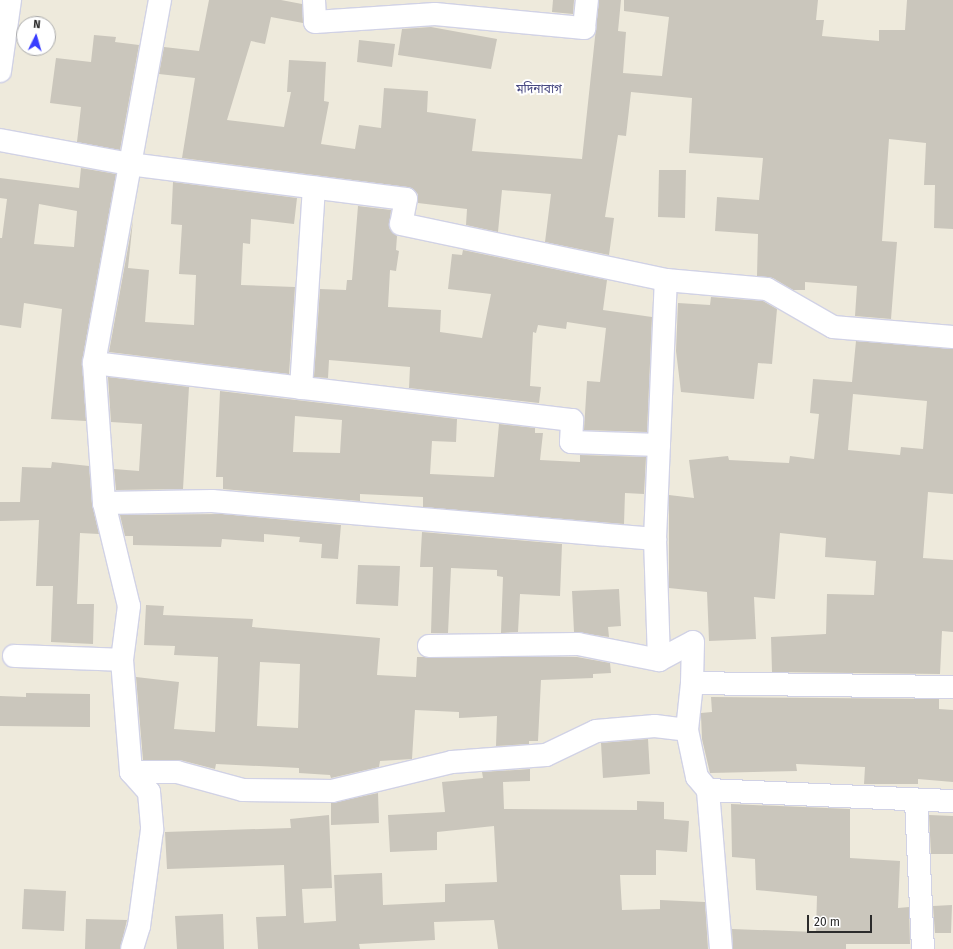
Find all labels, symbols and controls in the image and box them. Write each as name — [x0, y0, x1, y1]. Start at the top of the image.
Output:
north arrow — [16, 16, 56, 56]
text: N — [33, 18, 41, 31]
district label: মদিনাবাগ — [516, 83, 562, 97]
scale bar — [809, 907, 874, 933]
text: 20 m — [814, 915, 840, 929]

